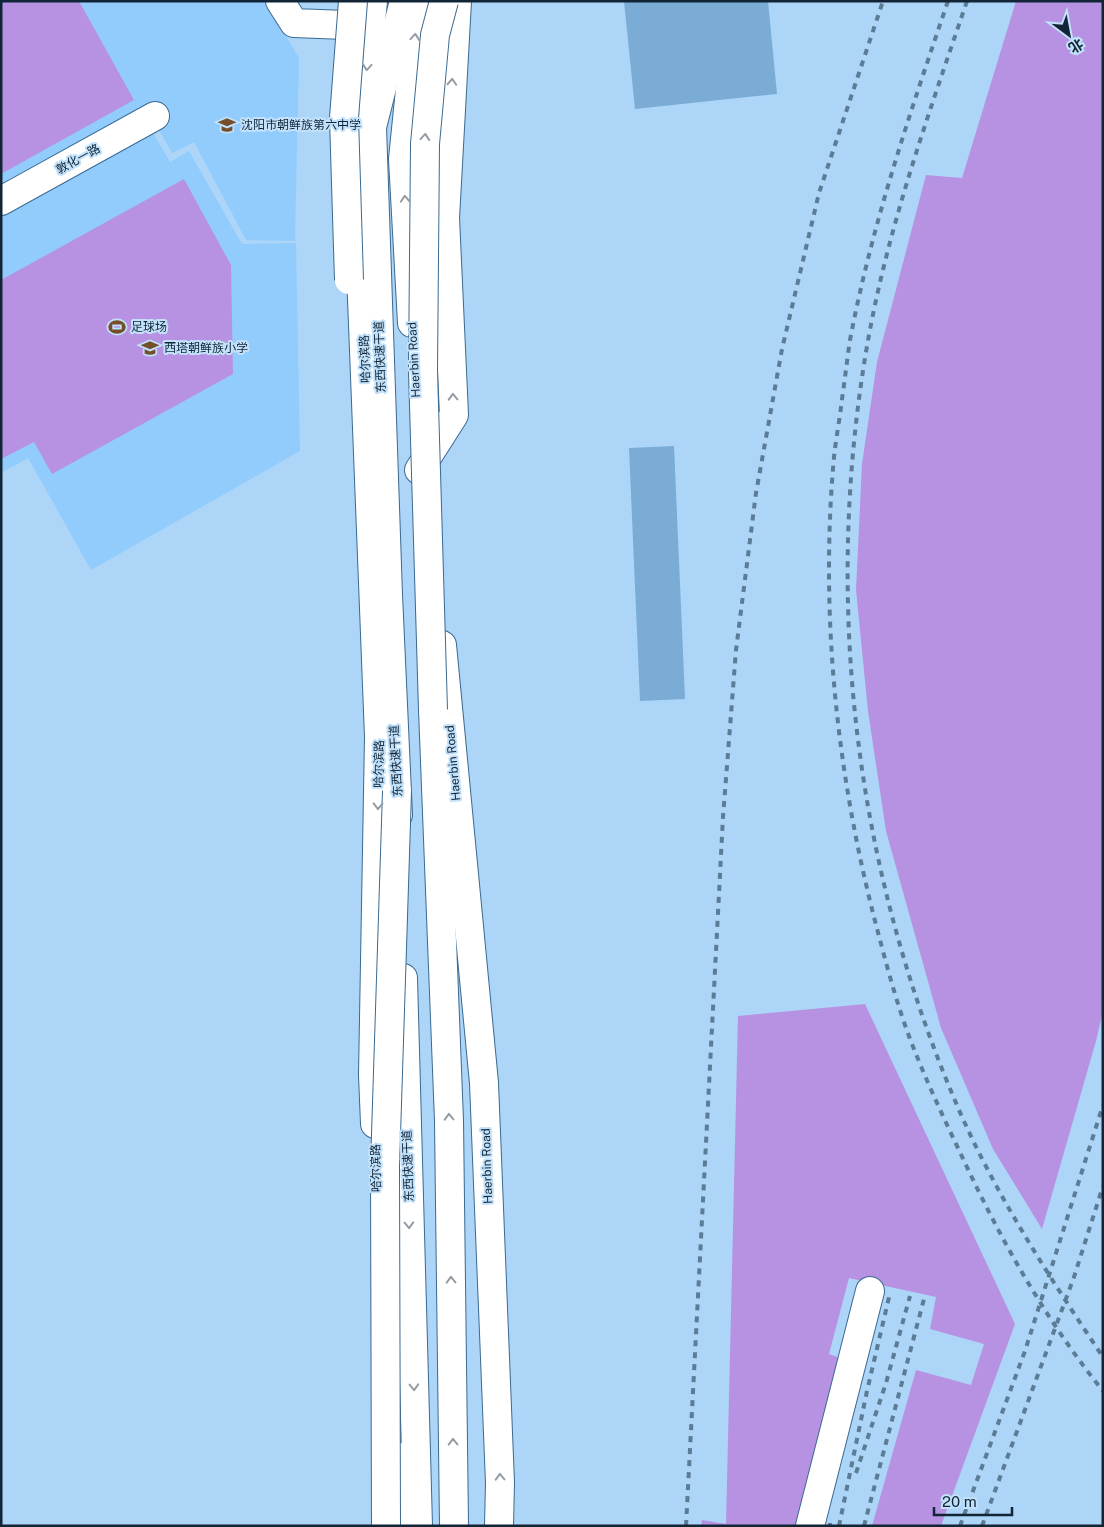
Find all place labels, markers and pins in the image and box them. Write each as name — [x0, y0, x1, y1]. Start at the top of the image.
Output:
school or university icon: 沈阳市朝鲜族第六中学 — [217, 115, 237, 135]
place label: 沈阳市朝鲜族第六中学 — [241, 118, 361, 132]
sports icon: 足球场 — [107, 317, 127, 337]
place label: 足球场 — [131, 320, 167, 334]
school or university icon: 西塔朝鲜族小学 — [140, 338, 160, 358]
place label: 西塔朝鲜族小学 — [164, 341, 248, 355]

